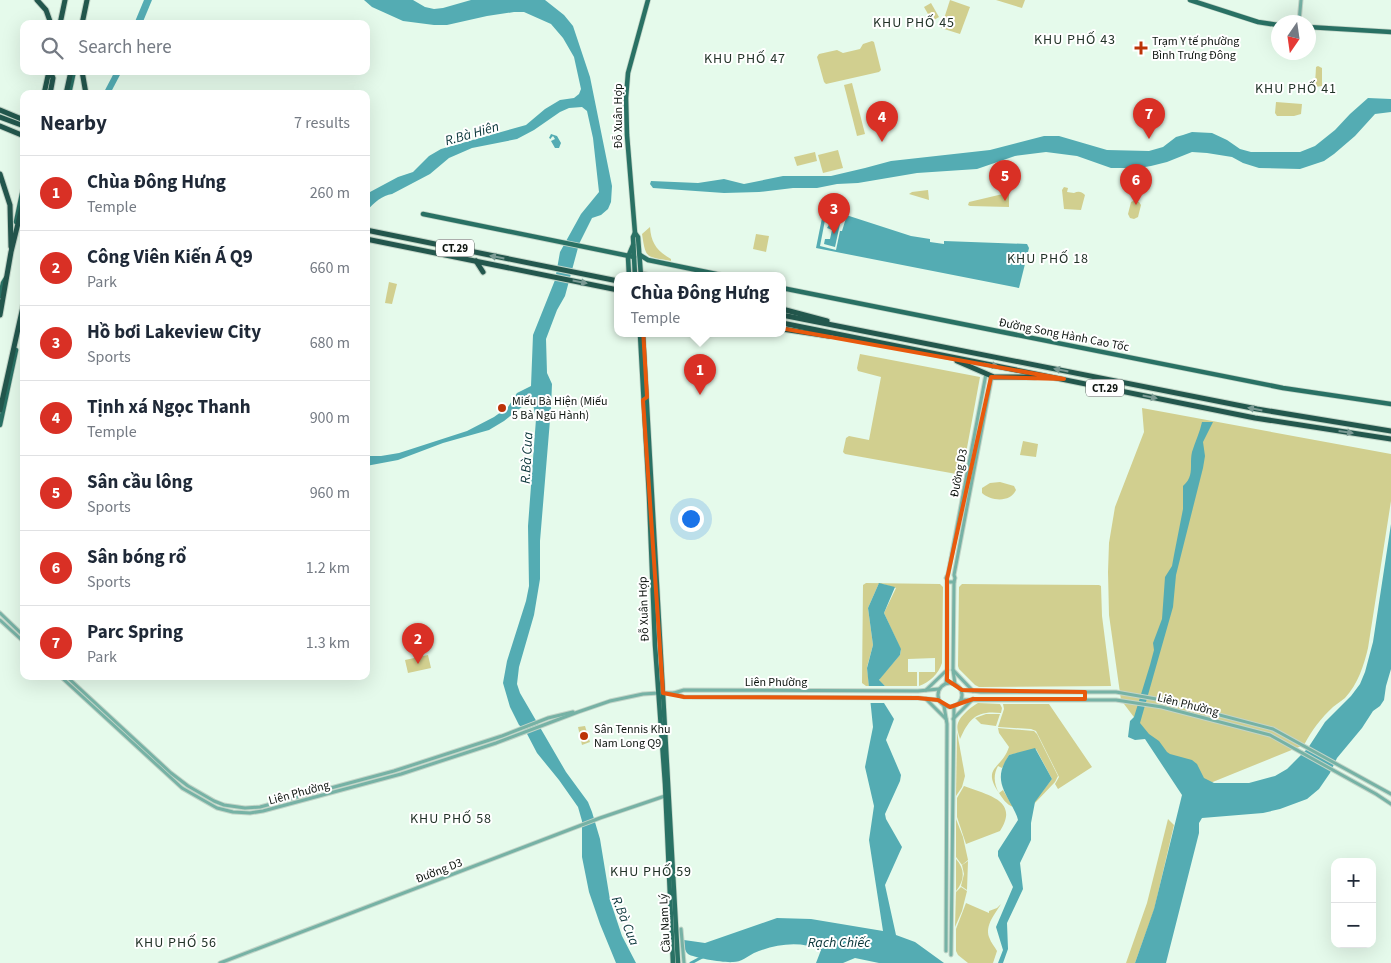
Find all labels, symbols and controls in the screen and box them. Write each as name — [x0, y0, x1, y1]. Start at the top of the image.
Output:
district label: KHU PHỐ 45 — [873, 13, 955, 33]
north arrow — [1271, 15, 1316, 60]
search box — [20, 20, 370, 75]
district label: KHU PHỐ 43 — [1034, 30, 1116, 50]
place label: Trạm Y tế phường Bình Trưng Đông — [1152, 33, 1239, 64]
icon: search — [38, 34, 66, 62]
text: Search here — [78, 34, 172, 61]
marker: Trạm Y tế phường Bình Trưng Đông — [1134, 41, 1148, 55]
district label: KHU PHỐ 47 — [704, 49, 786, 69]
district label: KHU PHỐ 41 — [1255, 79, 1337, 99]
street label: Đỗ Xuân Hợp — [610, 83, 627, 149]
pin: 7 — [1133, 98, 1165, 139]
pin: 4 — [866, 101, 898, 142]
text: Nearby — [40, 108, 107, 138]
text: 7 results — [294, 112, 350, 134]
water label: R.Bà Hiên — [443, 117, 501, 151]
pin: 5 — [989, 160, 1021, 201]
pin: 6 — [1120, 164, 1152, 205]
text: Chùa Đông Hưng — [87, 169, 226, 196]
text: 1 — [52, 182, 60, 204]
text: 260 m — [310, 182, 350, 204]
pin: 3 — [818, 193, 850, 234]
text: Temple — [87, 196, 137, 218]
road number: CT.29 — [436, 240, 474, 256]
text: Công Viên Kiến Á Q9 — [87, 244, 253, 271]
district label: KHU PHỐ 18 — [1007, 249, 1089, 269]
one-way arrow — [489, 253, 504, 261]
text: 2 — [52, 257, 60, 279]
text: 660 m — [310, 257, 350, 279]
text: Park — [87, 271, 117, 293]
popup — [614, 272, 786, 337]
one-way arrow — [573, 279, 589, 287]
text: Chùa Đông Hưng — [631, 280, 769, 307]
text: Temple — [631, 307, 680, 329]
street label: Đường Song Hành Cao Tốc — [997, 314, 1131, 356]
text: Hồ bơi Lakeview City — [87, 319, 261, 346]
text: 3 — [52, 332, 60, 354]
text: 680 m — [310, 332, 350, 354]
text: Sports — [87, 346, 131, 368]
pin: 1 — [684, 354, 716, 395]
one-way arrow — [983, 361, 998, 369]
one-way arrow — [1053, 366, 1069, 374]
road number: CT.29 — [1086, 379, 1124, 396]
place label: Miếu Bà Hiện (Miếu 5 Bà Ngũ Hành) — [512, 393, 608, 424]
one-way arrow — [1142, 393, 1158, 401]
text: Tịnh xá Ngọc Thanh — [87, 394, 251, 421]
marker: Miếu Bà Hiện (Miếu 5 Bà Ngũ Hành) — [496, 402, 508, 414]
one-way arrow — [1247, 405, 1263, 413]
text: 4 — [52, 407, 60, 429]
text: 900 m — [310, 407, 350, 429]
text: Temple — [87, 421, 137, 443]
one-way arrow — [1339, 429, 1355, 437]
water label: R.Bà Cua — [516, 431, 538, 484]
street label: Đường D3 — [946, 447, 972, 499]
text: Sân cầu lông — [87, 469, 193, 496]
text: 5 — [52, 482, 60, 504]
text: 960 m — [310, 482, 350, 504]
text: Sports — [87, 496, 131, 518]
your location — [678, 506, 704, 532]
text: Sân bóng rổ — [87, 544, 186, 571]
text: 6 — [52, 557, 60, 579]
text: 1.2 km — [306, 557, 350, 579]
text: Sports — [87, 571, 131, 593]
street label: Đỗ Xuân Hợp — [634, 576, 654, 642]
text: Parc Spring — [87, 619, 183, 646]
pin: 2 — [402, 623, 434, 664]
text: 7 — [52, 632, 60, 654]
text: 1.3 km — [306, 632, 350, 654]
text: Park — [87, 646, 117, 668]
street label: Liên Phường — [745, 674, 807, 691]
street label: Liên Phường — [1156, 689, 1220, 721]
place label: Sân Tennis Khu Nam Long Q9 — [594, 721, 671, 752]
marker: Sân Tennis Khu Nam Long Q9 — [578, 730, 590, 742]
street label: Liên Phường — [267, 777, 331, 809]
district label: KHU PHỐ 58 — [410, 809, 492, 829]
street label: Đường D3 — [413, 854, 465, 888]
map controls — [1331, 858, 1376, 948]
button: + — [1331, 858, 1376, 903]
district label: KHU PHỐ 59 — [610, 862, 692, 882]
water label: R.Bà Cua — [606, 893, 644, 949]
street label: Cầu Nam Lý — [655, 893, 675, 953]
button: − — [1331, 903, 1376, 948]
district label: KHU PHỐ 56 — [135, 933, 217, 953]
water label: Rạch Chiếc — [808, 933, 871, 953]

